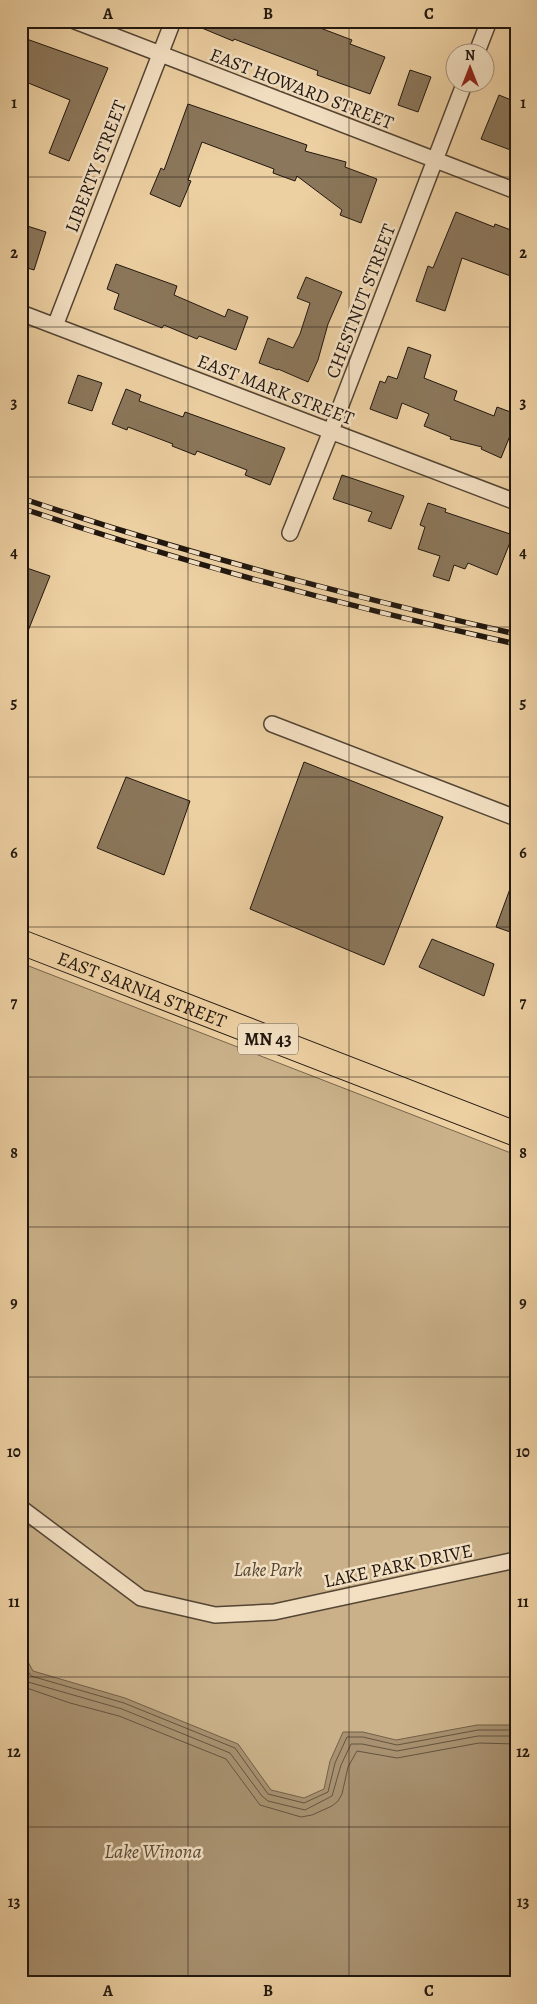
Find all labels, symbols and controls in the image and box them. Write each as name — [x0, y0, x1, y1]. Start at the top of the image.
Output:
text: A — [102, 3, 114, 25]
text: B — [263, 3, 273, 25]
text: C — [424, 3, 434, 25]
street label: EAST HOWARD STREET — [206, 42, 398, 136]
north arrow — [444, 42, 494, 92]
text: N — [465, 46, 475, 65]
text: 1 — [11, 92, 17, 114]
text: 1 — [520, 92, 526, 114]
street label: LIBERTY STREET — [59, 96, 133, 236]
street label: CHESTNUT STREET — [319, 220, 403, 382]
text: 2 — [10, 242, 18, 264]
text: 2 — [519, 242, 527, 264]
street label: EAST MARK STREET — [194, 348, 358, 432]
text: 3 — [11, 392, 18, 414]
text: 3 — [520, 392, 527, 414]
text: 4 — [10, 542, 18, 564]
text: 4 — [519, 542, 527, 564]
text: 5 — [11, 692, 18, 714]
text: 5 — [520, 692, 527, 714]
text: 6 — [10, 842, 18, 864]
text: 6 — [519, 842, 527, 864]
street label: EAST SARNIA STREET — [53, 945, 231, 1035]
text: 7 — [11, 992, 18, 1014]
text: 7 — [520, 992, 527, 1014]
road number: MN 43 — [238, 1024, 298, 1054]
text: 8 — [10, 1142, 18, 1164]
text: 8 — [519, 1142, 527, 1164]
text: 9 — [10, 1292, 18, 1314]
text: 9 — [519, 1292, 527, 1314]
text: 10 — [7, 1441, 21, 1463]
text: 10 — [516, 1441, 530, 1463]
street label: LAKE PARK DRIVE — [322, 1538, 475, 1594]
park label: Lake Park — [233, 1557, 303, 1583]
text: 11 — [8, 1591, 20, 1613]
text: 11 — [517, 1591, 529, 1613]
text: 12 — [7, 1741, 21, 1763]
text: 12 — [516, 1741, 530, 1763]
water label: Lake Winona — [104, 1838, 202, 1865]
text: 13 — [8, 1891, 20, 1913]
text: 13 — [517, 1891, 529, 1913]
text: A — [102, 1980, 114, 2002]
text: B — [263, 1980, 273, 2002]
text: C — [424, 1980, 434, 2002]

